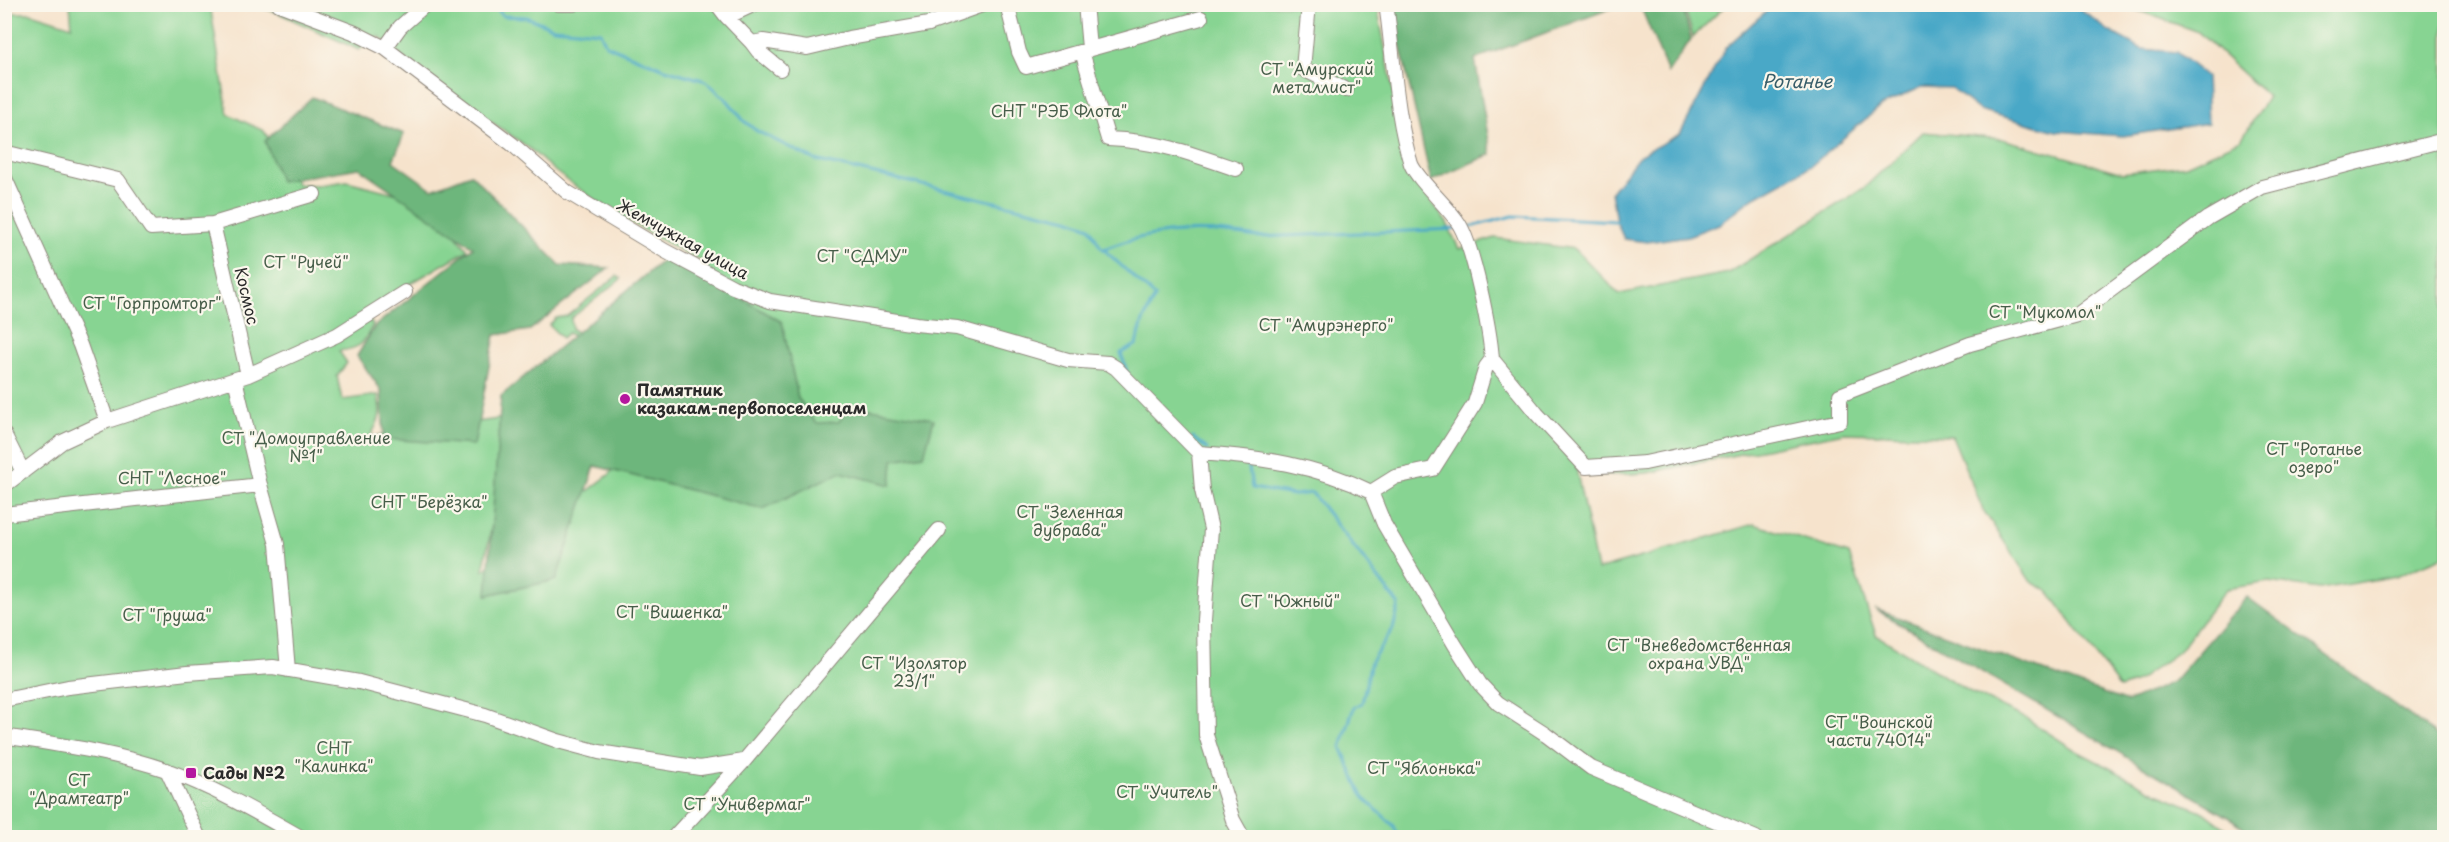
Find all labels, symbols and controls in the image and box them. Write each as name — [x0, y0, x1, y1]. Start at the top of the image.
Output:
park label: СТ "Амурский металлист" — [1260, 56, 1374, 98]
water label: Ротанье — [1762, 67, 1833, 94]
park label: СНТ "РЭБ Флота" — [991, 98, 1127, 122]
street label: Жемчужная улица — [613, 192, 754, 284]
park label: СТ "СДМУ" — [816, 243, 908, 267]
park label: СТ "Ручей" — [263, 249, 349, 273]
street label: Космос — [230, 265, 266, 327]
park label: СТ "Горпромторг" — [82, 290, 222, 314]
park label: СТ "Мукомол" — [1989, 299, 2101, 323]
park label: СТ "Амурэнерго" — [1258, 312, 1394, 336]
place label: Памятник казакам-первопоселенцам — [637, 377, 866, 419]
marker: Памятник казакам-первопоселенцам — [618, 392, 632, 406]
park label: СТ "Домоуправление №1" — [222, 425, 390, 467]
park label: СТ "Ротанье озеро" — [2266, 436, 2362, 478]
park label: СНТ "Лесное" — [118, 465, 226, 489]
park label: СНТ "Берёзка" — [370, 489, 488, 513]
park label: СТ "Зеленная дубрава" — [1016, 499, 1124, 541]
park label: СТ "Южный" — [1240, 588, 1340, 612]
park label: СТ "Вишенка" — [616, 599, 728, 623]
park label: СТ "Груша" — [122, 602, 212, 626]
park label: СТ "Вневедомственная охрана УВД" — [1607, 632, 1791, 674]
park label: СТ "Изолятор 23/1" — [861, 650, 967, 692]
park label: СТ "Воинской части 74014" — [1825, 709, 1933, 751]
park label: СНТ "Калинка" — [294, 735, 374, 777]
park label: СТ "Яблонька" — [1367, 755, 1481, 779]
place label: Сады №2 — [203, 760, 285, 784]
marker: Сады №2 — [184, 766, 198, 780]
park label: СТ "Драмтеатр" — [29, 767, 129, 809]
park label: СТ "Учитель" — [1116, 779, 1218, 803]
park label: СТ "Универмаг" — [683, 791, 811, 815]

